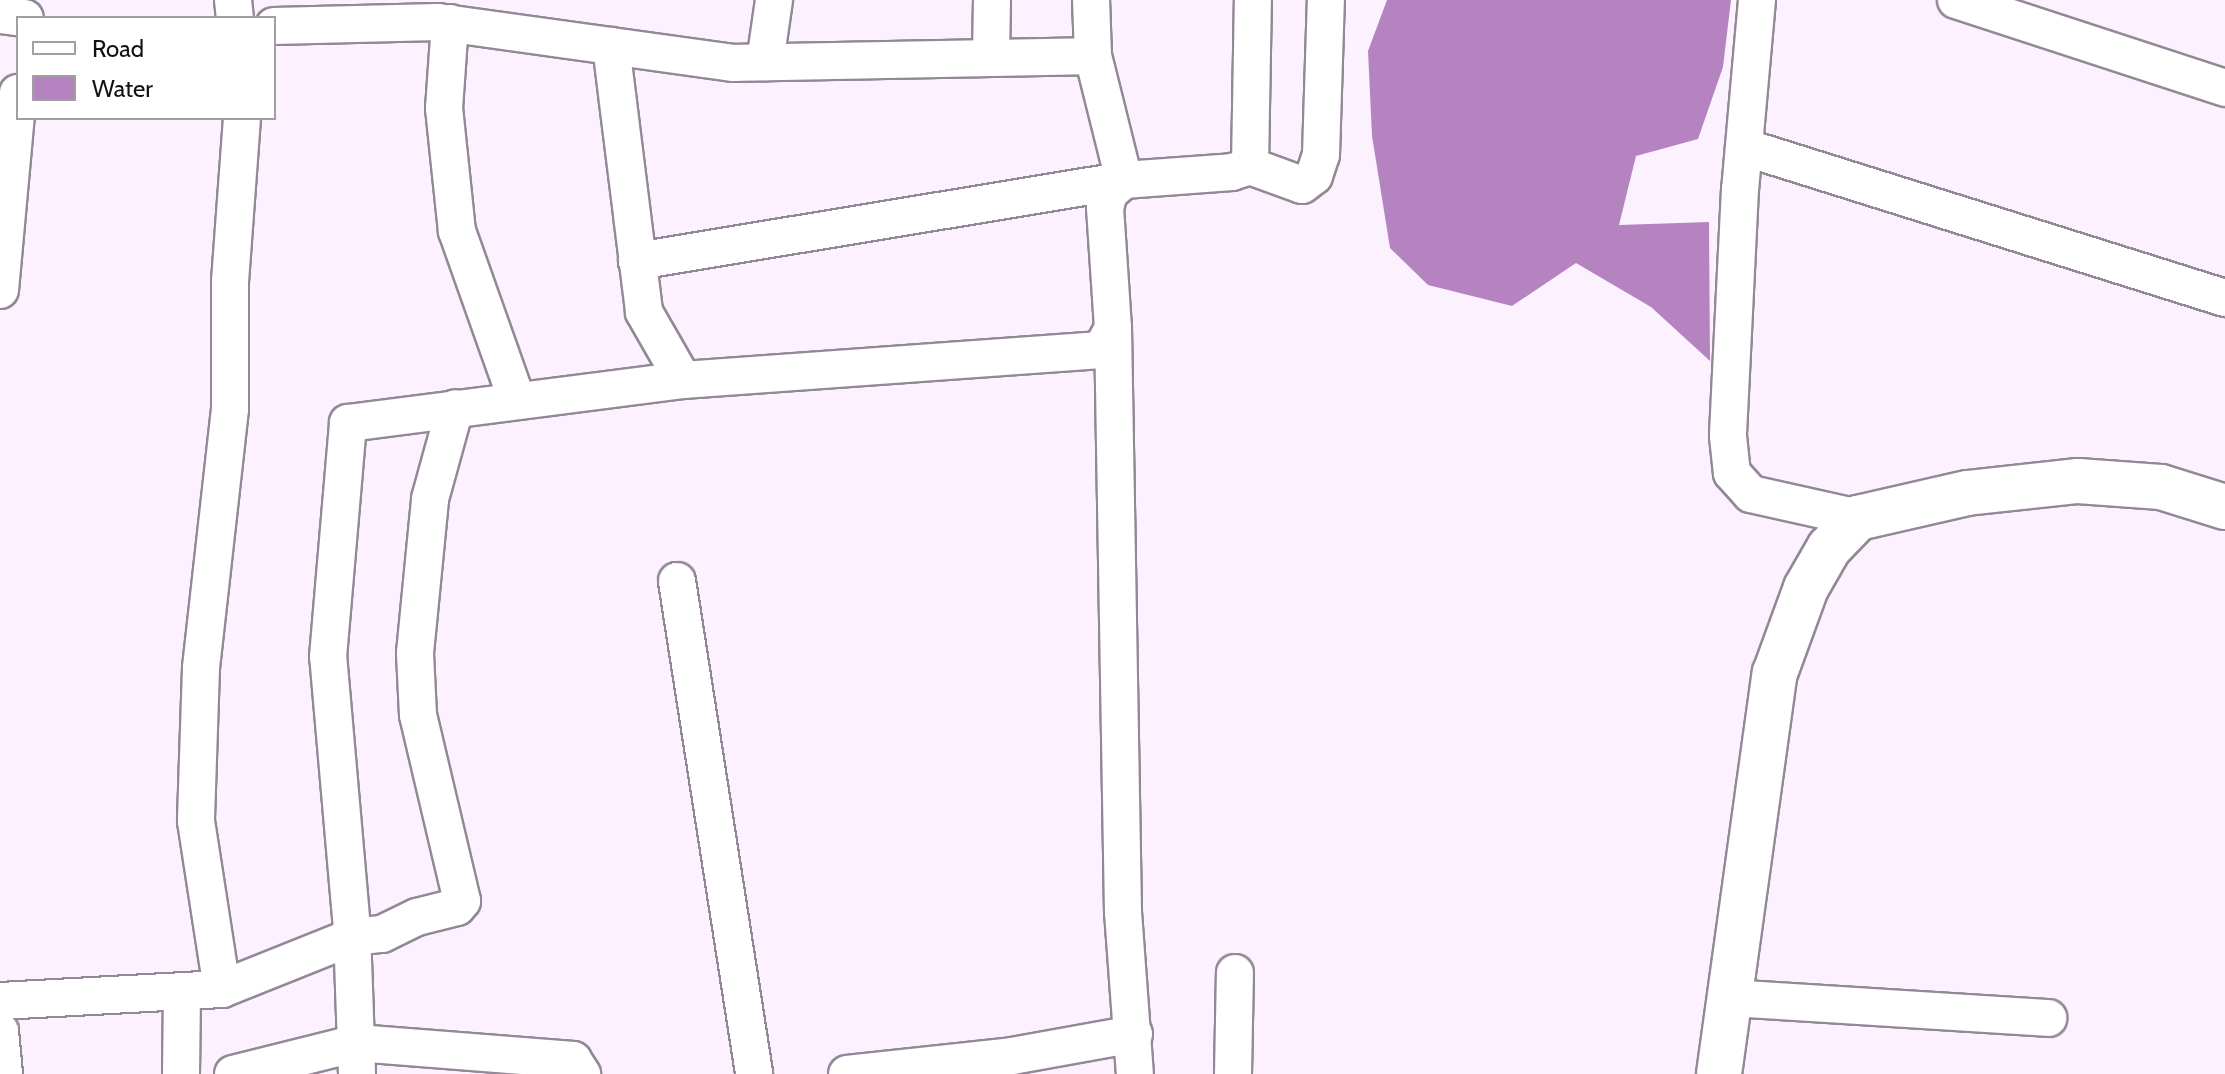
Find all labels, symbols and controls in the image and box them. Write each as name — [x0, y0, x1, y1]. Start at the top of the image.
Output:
legend — [16, 16, 276, 120]
text: Road — [92, 34, 144, 63]
text: Water — [92, 74, 153, 103]

